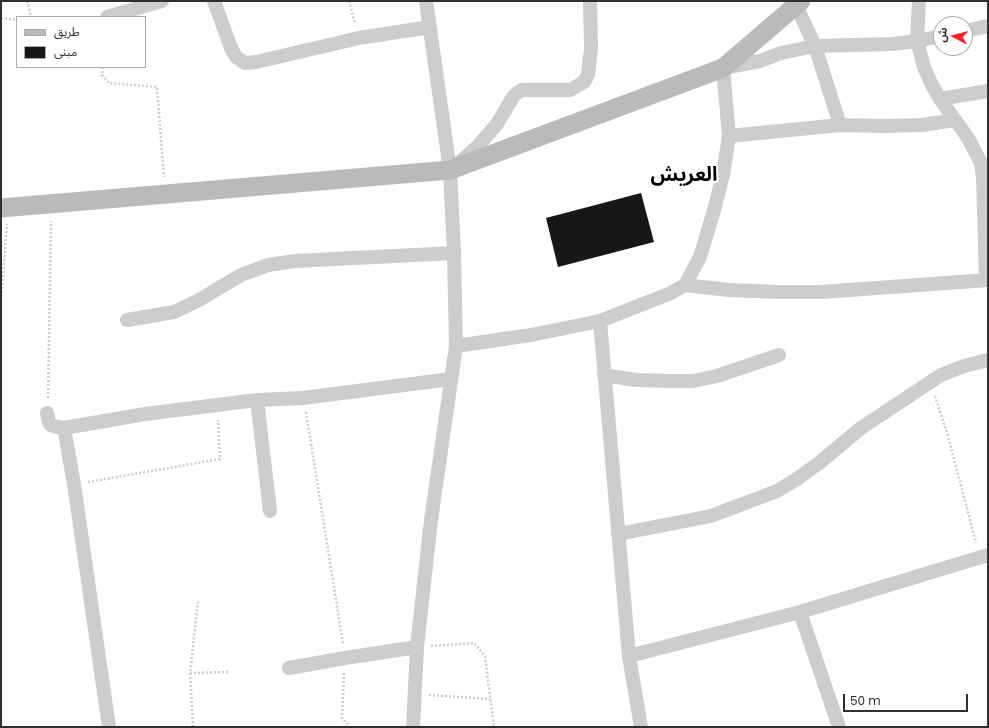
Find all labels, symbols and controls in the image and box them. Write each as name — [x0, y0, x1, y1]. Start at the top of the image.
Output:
legend — [16, 16, 146, 68]
north arrow — [933, 16, 973, 56]
text: طريق — [54, 23, 80, 40]
text: ش — [933, 26, 951, 43]
text: مبنى — [54, 43, 77, 60]
district label: العريش — [651, 164, 717, 188]
scale bar — [845, 686, 970, 712]
text: 50 m — [850, 692, 881, 709]

